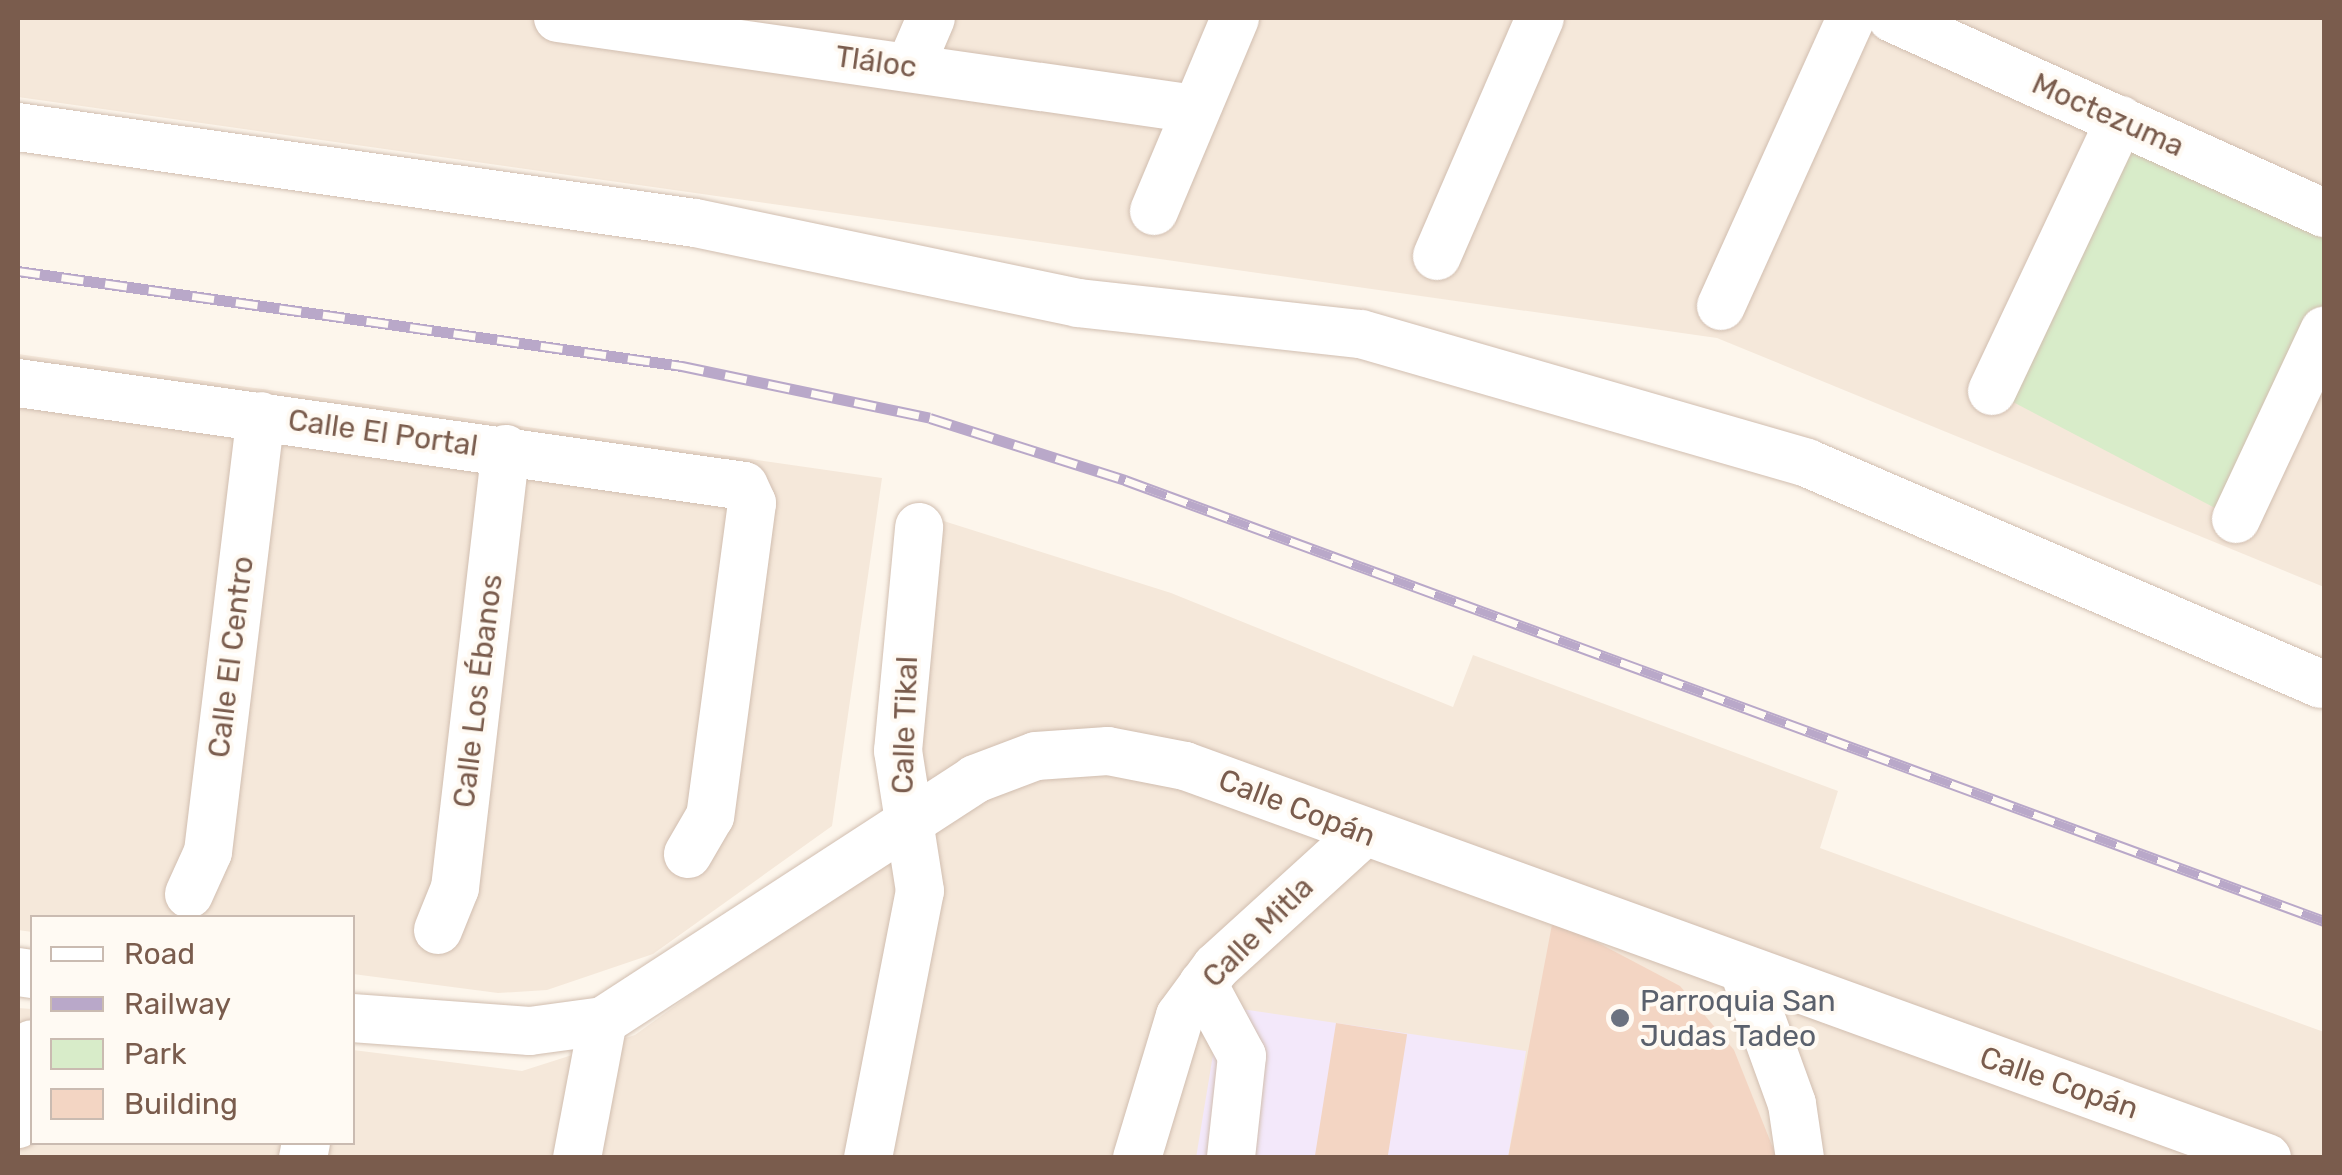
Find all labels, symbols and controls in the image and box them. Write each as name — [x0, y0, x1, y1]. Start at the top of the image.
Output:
street label: Tláloc — [833, 38, 919, 86]
street label: Moctezuma — [2026, 65, 2190, 165]
street label: Calle El Portal — [286, 402, 480, 464]
street label: Calle El Centro — [201, 554, 261, 760]
street label: Calle Los Ébanos — [446, 572, 510, 810]
street label: Calle Tikal — [885, 655, 925, 795]
street label: Calle Copán — [1213, 762, 1381, 854]
street label: Calle Mitla — [1195, 869, 1321, 995]
legend — [30, 915, 355, 1145]
text: Road — [124, 936, 195, 972]
place label: Parroquia San Judas Tadeo — [1640, 983, 1836, 1054]
text: Railway — [124, 986, 231, 1022]
marker: Parroquia San Judas Tadeo — [1609, 1007, 1631, 1029]
text: Park — [124, 1036, 186, 1072]
street label: Calle Copán — [1975, 1039, 2143, 1127]
text: Building — [124, 1086, 238, 1122]

